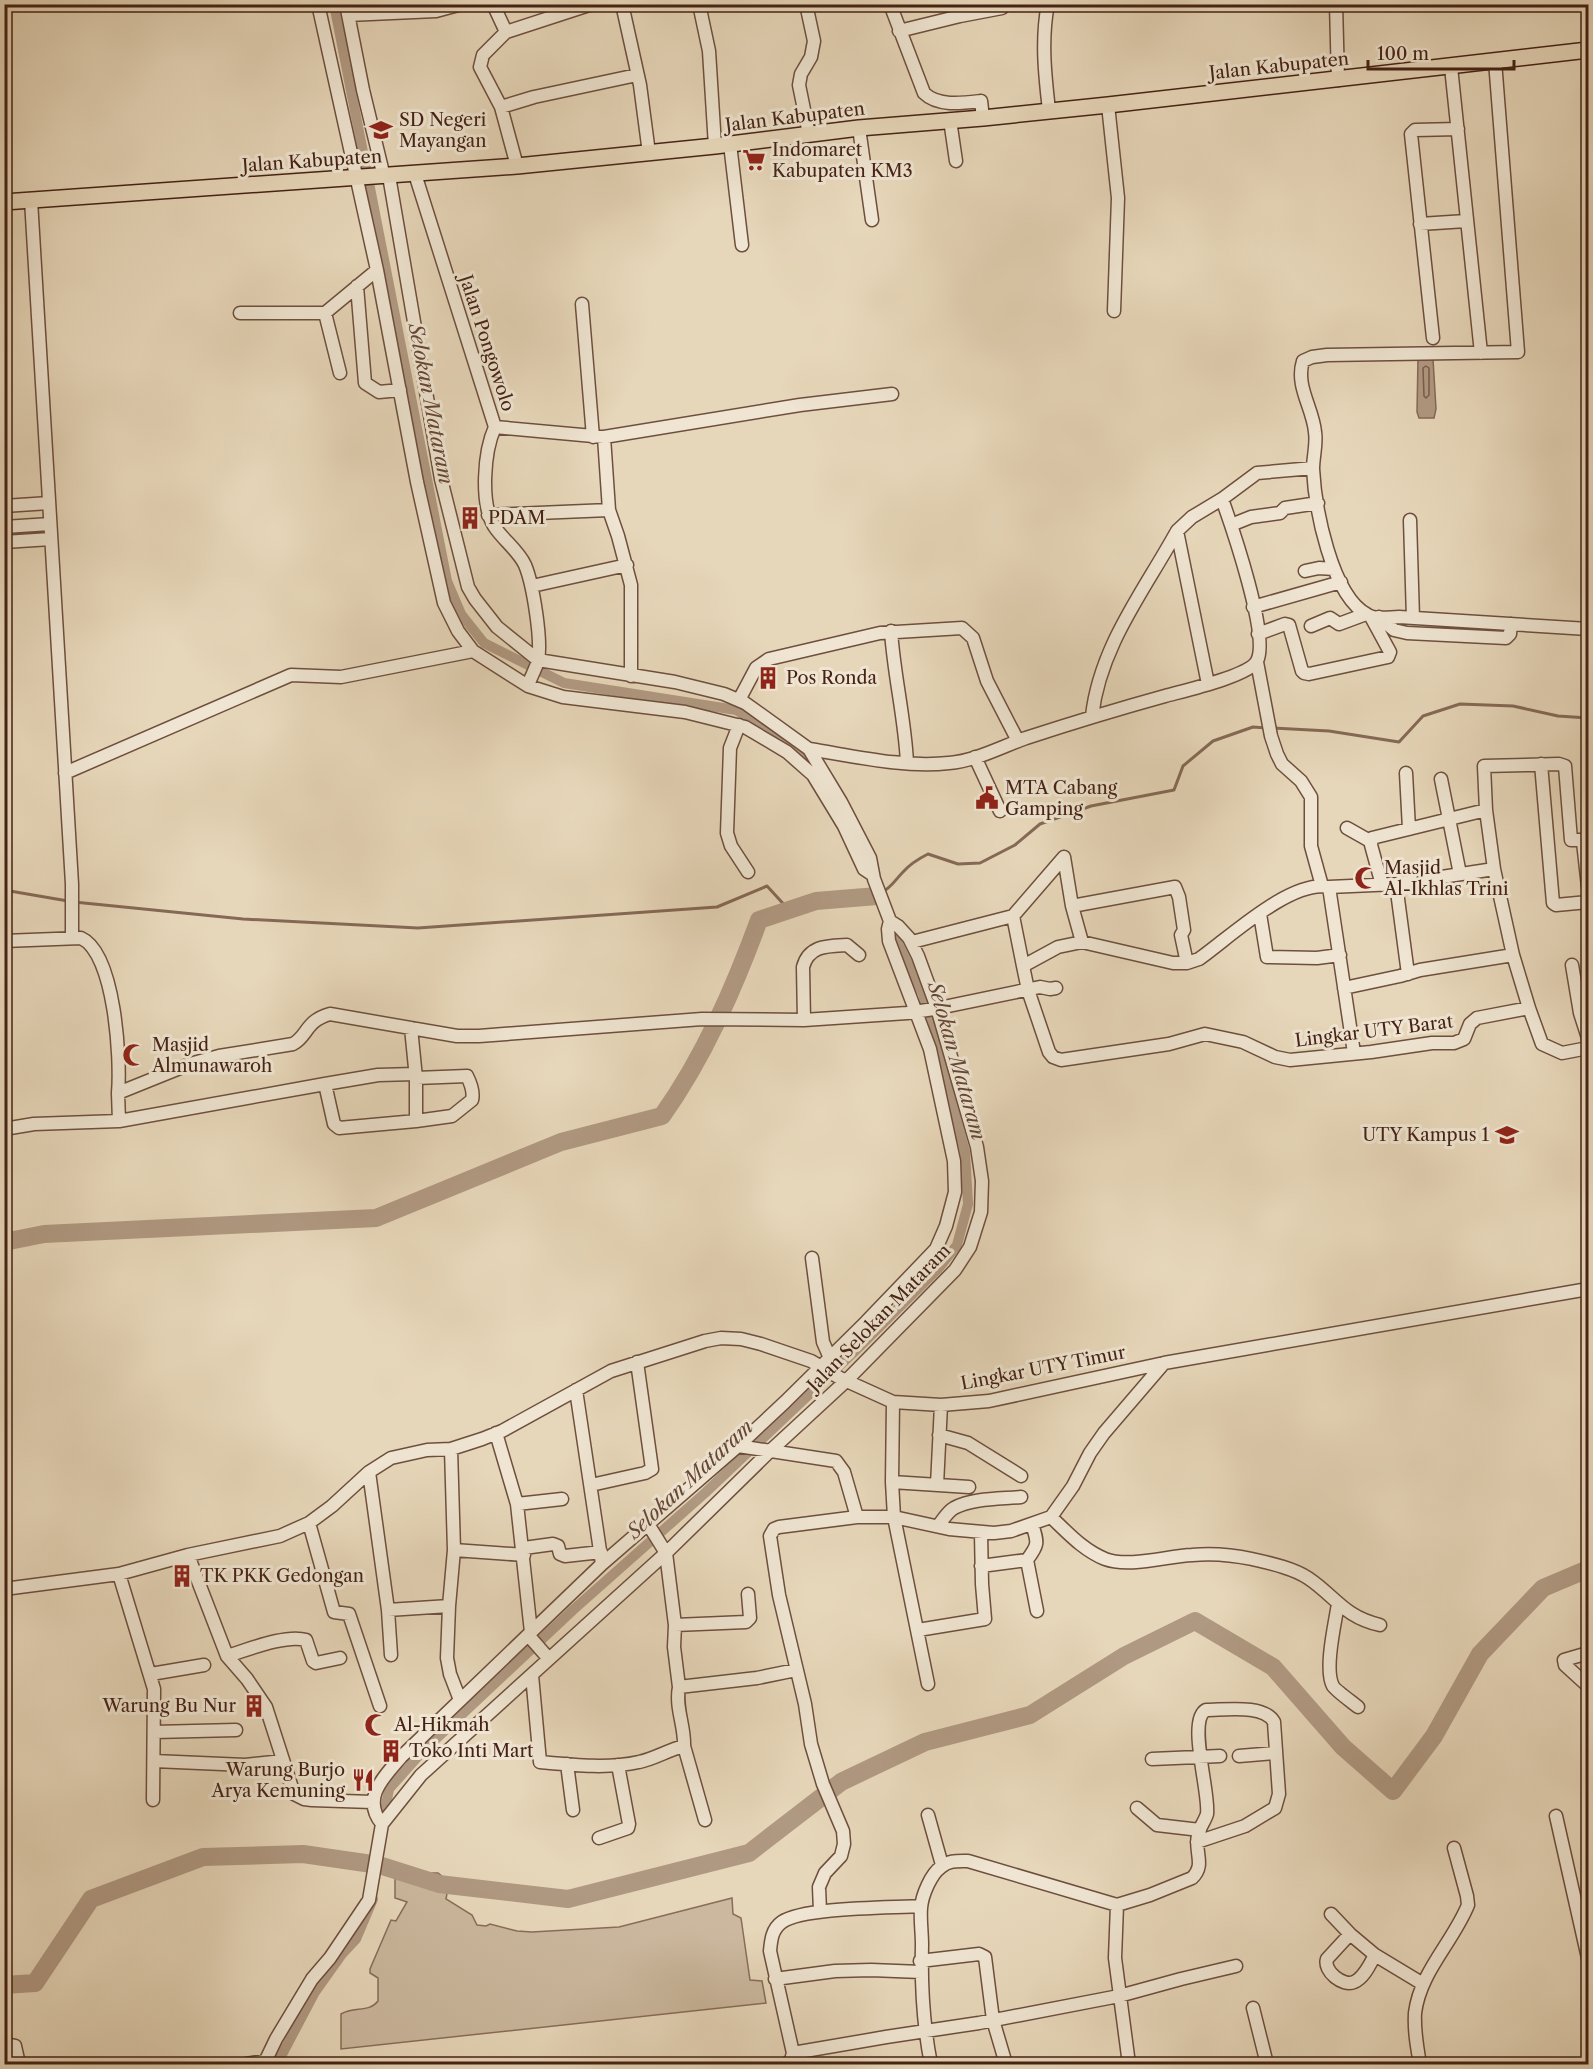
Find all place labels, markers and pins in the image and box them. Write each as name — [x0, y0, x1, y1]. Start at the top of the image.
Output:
place label: SD Negeri Mayangan — [399, 109, 487, 152]
school or university icon: SD Negeri Mayangan — [368, 117, 394, 143]
place label: Indomaret Kabupaten KM3 — [772, 139, 913, 182]
supermarket icon: Indomaret Kabupaten KM3 — [741, 147, 767, 173]
building icon: PDAM — [457, 505, 483, 531]
place label: PDAM — [488, 507, 545, 529]
building icon: Pos Ronda — [755, 665, 781, 691]
place label: Pos Ronda — [786, 667, 877, 689]
place label: MTA Cabang Gamping — [1005, 777, 1118, 820]
public building icon: MTA Cabang Gamping — [974, 785, 1000, 811]
place label: Masjid Al-Ikhlas Trini — [1383, 857, 1509, 900]
mosque icon: Masjid Al-Ikhlas Trini — [1353, 865, 1379, 891]
place label: Masjid Almunawaroh — [151, 1034, 272, 1077]
mosque icon: Masjid Almunawaroh — [121, 1042, 147, 1068]
school or university icon: UTY Kampus 1 — [1494, 1122, 1520, 1148]
place label: UTY Kampus 1 — [1362, 1124, 1489, 1146]
building icon: TK PKK Gedongan — [169, 1563, 195, 1589]
place label: TK PKK Gedongan — [200, 1565, 364, 1587]
building icon: Warung Bu Nur — [241, 1693, 267, 1719]
place label: Warung Bu Nur — [102, 1695, 236, 1717]
mosque icon: Al-Hikmah — [363, 1712, 389, 1738]
place label: Al-Hikmah — [393, 1714, 490, 1736]
building icon: Toko Inti Mart — [378, 1738, 404, 1764]
place label: Toko Inti Mart — [409, 1740, 534, 1762]
place label: Warung Burjo Arya Kemuning — [210, 1759, 345, 1802]
restaurant icon: Warung Burjo Arya Kemuning — [350, 1767, 376, 1793]

